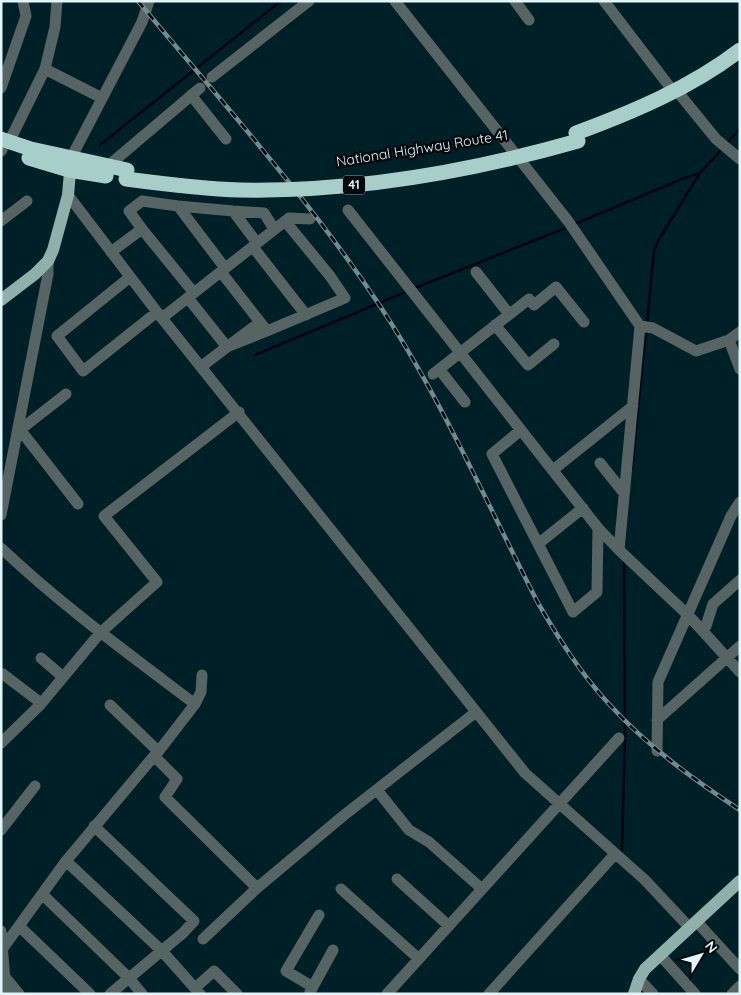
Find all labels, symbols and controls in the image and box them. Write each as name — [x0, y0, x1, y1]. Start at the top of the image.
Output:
street label: National Highway Route 41 — [335, 126, 509, 170]
road number: 41 — [343, 176, 365, 194]
north arrow — [676, 930, 726, 980]
text: N — [701, 937, 722, 957]

